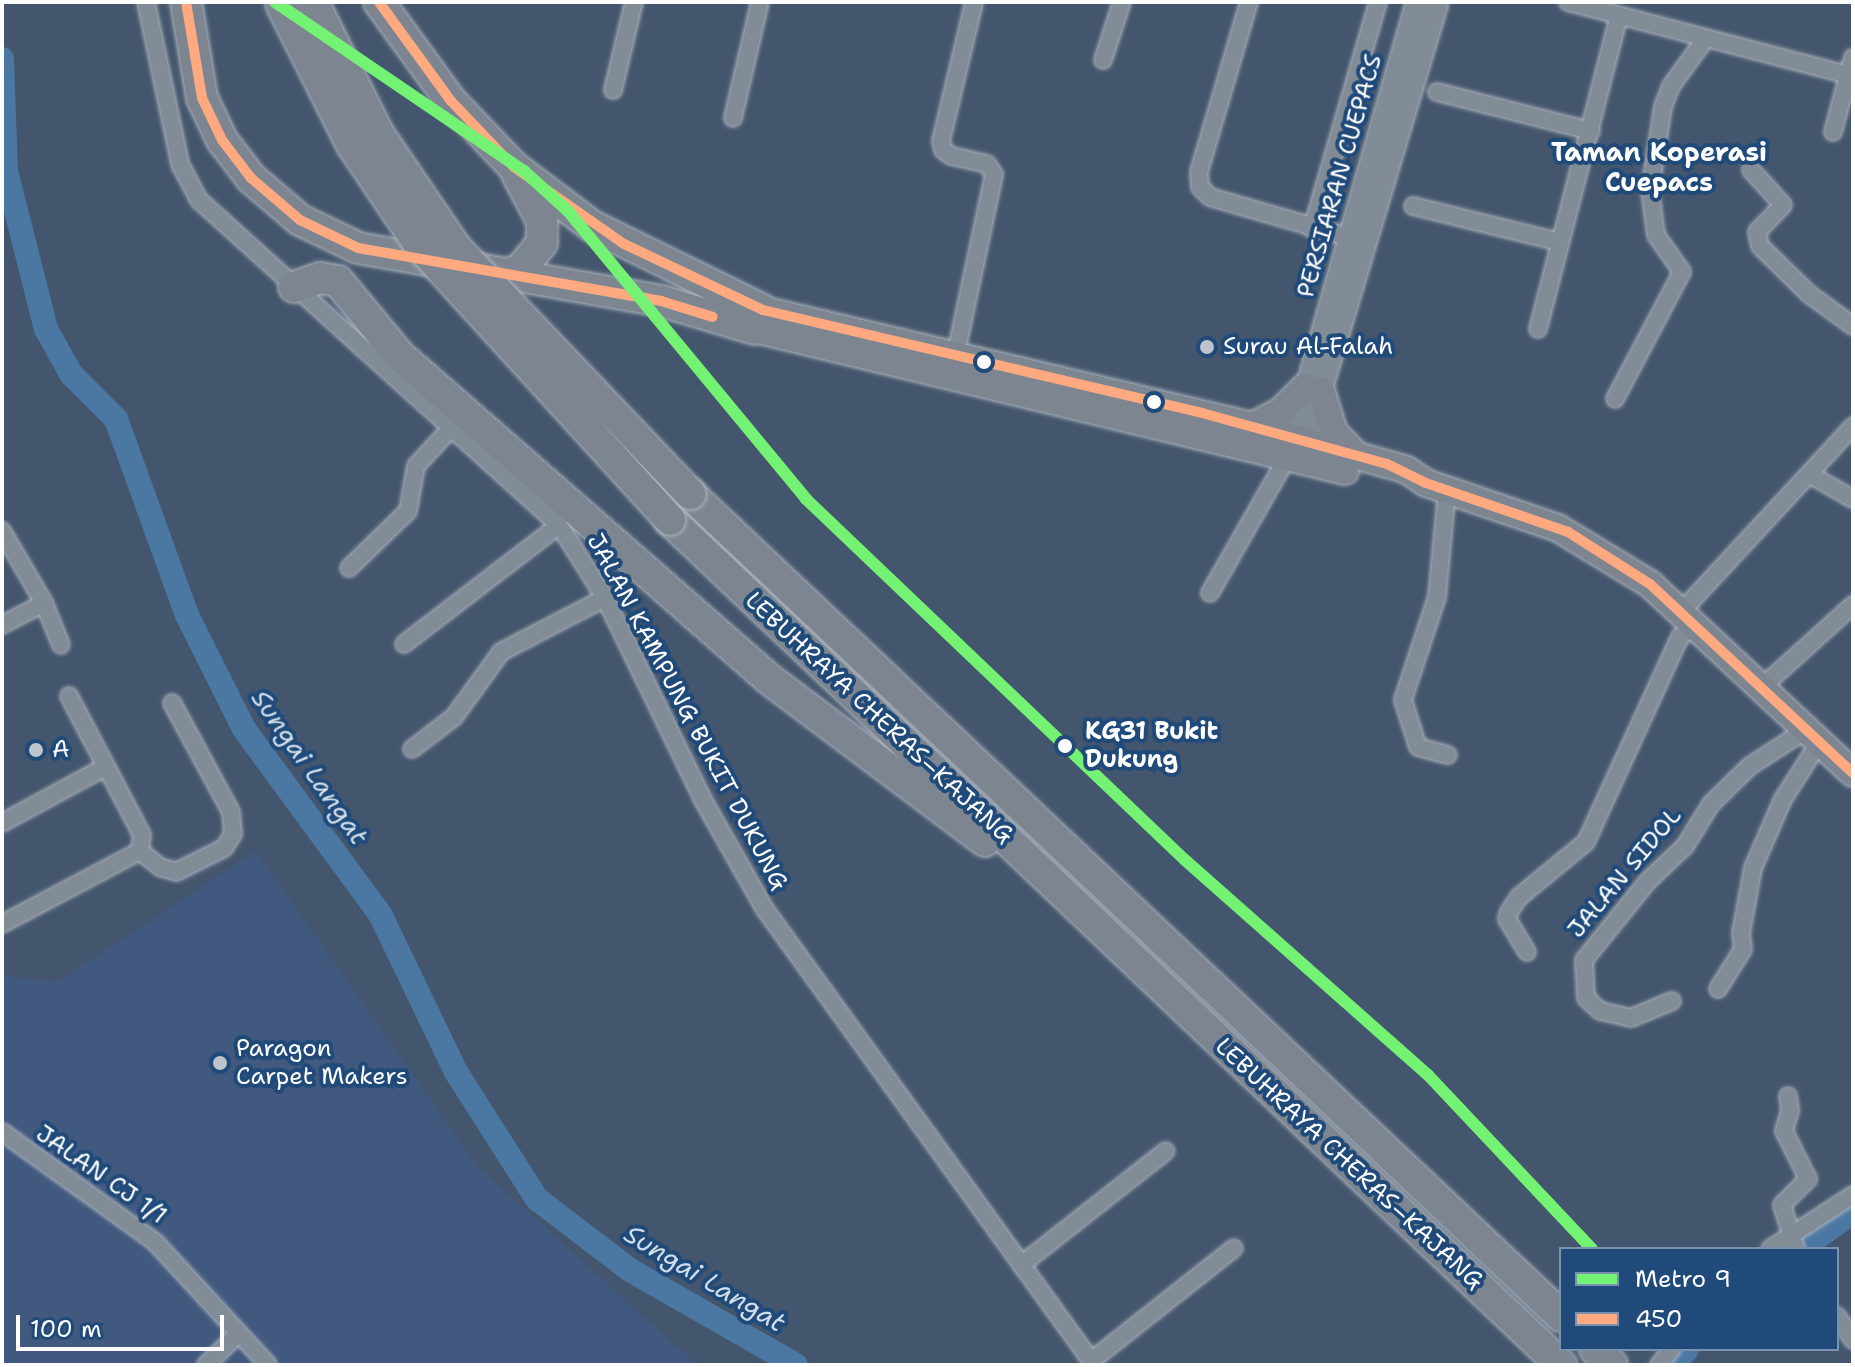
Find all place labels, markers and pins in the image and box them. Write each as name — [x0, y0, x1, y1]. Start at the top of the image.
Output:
place label: Surau Al-Falah — [1223, 333, 1393, 361]
marker: Surau Al-Falah — [1198, 338, 1216, 356]
unlabelled marker — [976, 354, 992, 370]
unlabelled marker — [1146, 394, 1162, 410]
place label: KG31 Bukit Dukung — [1085, 718, 1218, 774]
marker: KG31 Bukit Dukung — [1052, 733, 1078, 759]
place label: A — [52, 736, 69, 764]
marker: A — [27, 741, 45, 759]
place label: Paragon Carpet Makers — [236, 1035, 408, 1091]
marker: Paragon Carpet Makers — [211, 1054, 229, 1072]

